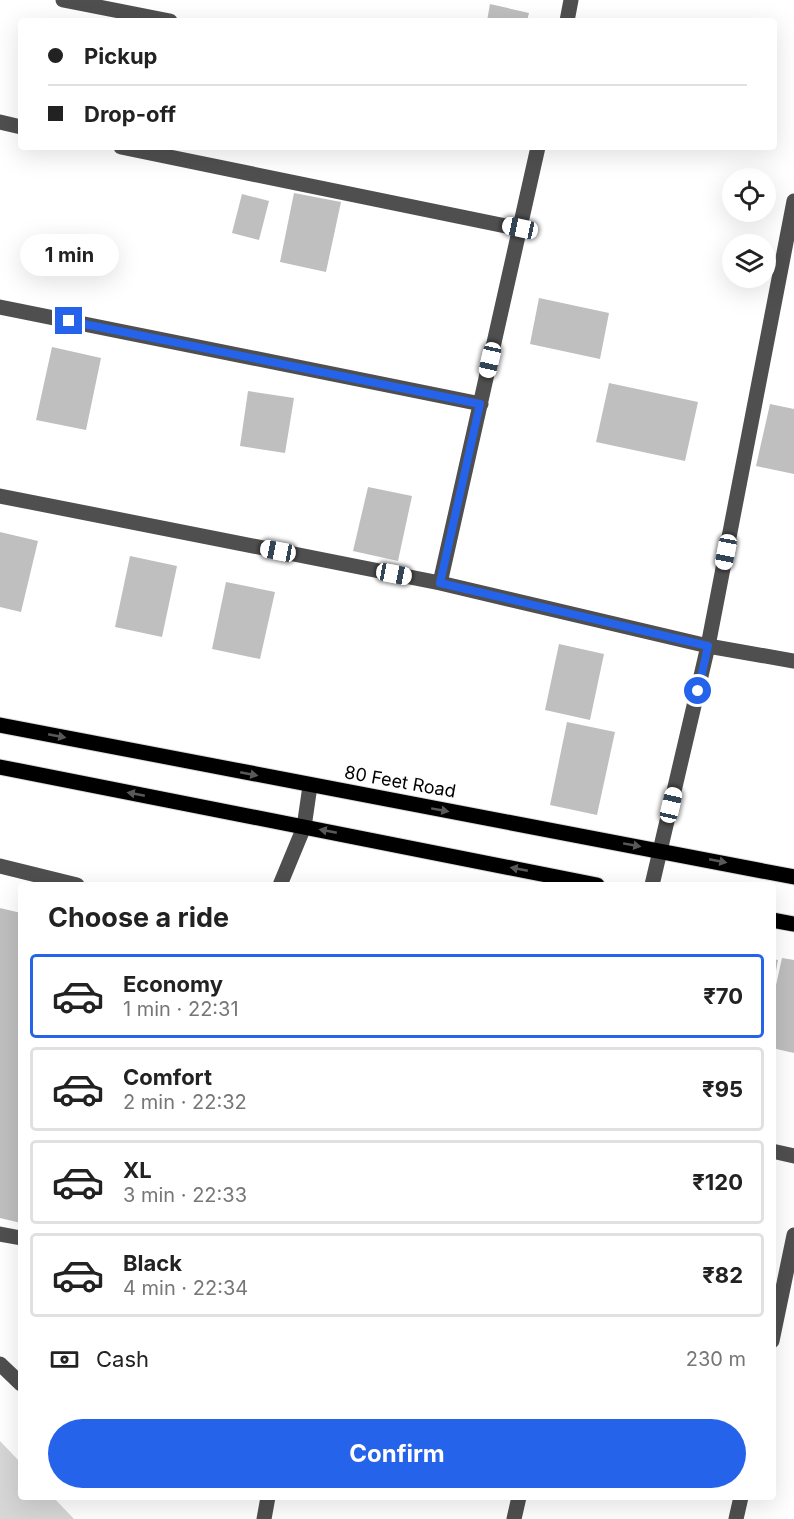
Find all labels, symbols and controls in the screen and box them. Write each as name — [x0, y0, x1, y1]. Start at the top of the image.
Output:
text: Pickup — [84, 43, 158, 69]
text: Drop-off — [84, 101, 176, 127]
map controls — [722, 168, 776, 288]
button: locate — [722, 168, 776, 222]
car — [501, 215, 539, 241]
callout: 1 min — [20, 234, 118, 276]
button: layers — [722, 234, 776, 288]
text: 1 min — [45, 243, 94, 267]
route end — [55, 307, 82, 334]
car — [477, 340, 503, 380]
car — [714, 533, 738, 571]
car — [259, 539, 297, 563]
car — [375, 562, 413, 586]
route start — [684, 677, 711, 704]
one-way arrow — [48, 732, 67, 741]
street label: 80 Feet Road — [343, 761, 457, 802]
one-way arrow — [240, 770, 259, 779]
car — [658, 785, 684, 825]
one-way arrow — [126, 789, 145, 798]
one-way arrow — [431, 806, 450, 815]
one-way arrow — [318, 826, 337, 835]
one-way arrow — [623, 841, 642, 850]
one-way arrow — [708, 857, 727, 867]
one-way arrow — [509, 864, 528, 874]
text: Choose a ride — [48, 901, 229, 934]
icon: car — [51, 969, 105, 1023]
text: Economy — [123, 971, 223, 997]
text: ₹70 — [703, 983, 743, 1009]
text: 1 min · 22:31 — [123, 997, 239, 1021]
icon: car — [51, 1062, 105, 1116]
text: Comfort — [123, 1064, 212, 1090]
text: ₹95 — [702, 1076, 743, 1102]
text: 2 min · 22:32 — [123, 1090, 247, 1114]
icon: car — [51, 1155, 105, 1209]
text: XL — [123, 1157, 152, 1183]
text: ₹120 — [692, 1169, 743, 1195]
text: 3 min · 22:33 — [123, 1183, 247, 1207]
icon: car — [51, 1248, 105, 1302]
text: Black — [123, 1250, 182, 1276]
text: ₹82 — [702, 1262, 743, 1288]
text: 4 min · 22:34 — [123, 1276, 248, 1300]
icon: cash — [48, 1343, 81, 1376]
text: Cash — [96, 1346, 149, 1372]
text: 230 m — [686, 1347, 746, 1371]
button: Confirm — [48, 1419, 746, 1488]

